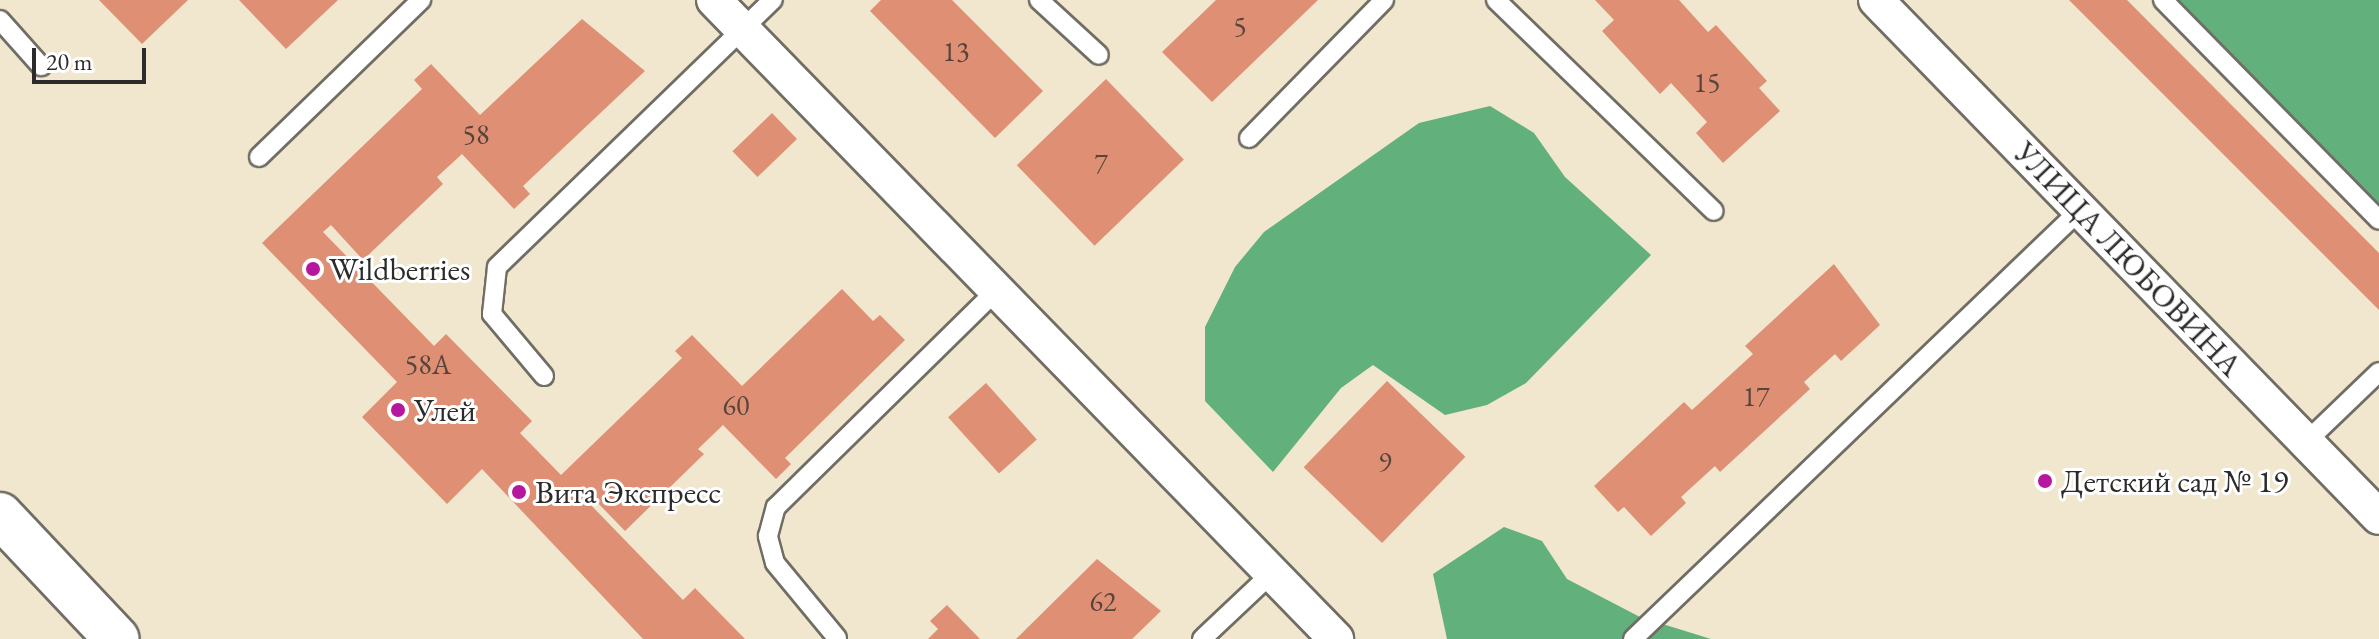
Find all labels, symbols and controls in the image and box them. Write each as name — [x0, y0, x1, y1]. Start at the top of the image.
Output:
house number: 5 — [1233, 9, 1247, 43]
scale bar — [36, 32, 150, 82]
house number: 13 — [943, 34, 969, 68]
text: 20 m — [46, 46, 93, 77]
house number: 15 — [1694, 65, 1720, 99]
house number: 58 — [463, 117, 489, 151]
street label: УЛИЦА ЛЮБОВИНА — [2006, 134, 2250, 384]
house number: 7 — [1094, 146, 1108, 180]
place label: Wildberries — [329, 250, 470, 288]
marker: Wildberries — [304, 260, 322, 278]
house number: 58А — [405, 347, 451, 381]
house number: 17 — [1743, 379, 1769, 413]
house number: 60 — [723, 388, 749, 422]
place label: Улей — [414, 391, 476, 429]
marker: Улей — [389, 401, 407, 419]
house number: 9 — [1378, 444, 1392, 478]
place label: Детский сад № 19 — [2061, 462, 2288, 500]
marker: Детский сад № 19 — [2036, 472, 2054, 490]
place label: Вита Экспресс — [535, 473, 721, 511]
marker: Вита Экспресс — [510, 483, 528, 501]
house number: 62 — [1090, 584, 1116, 618]

